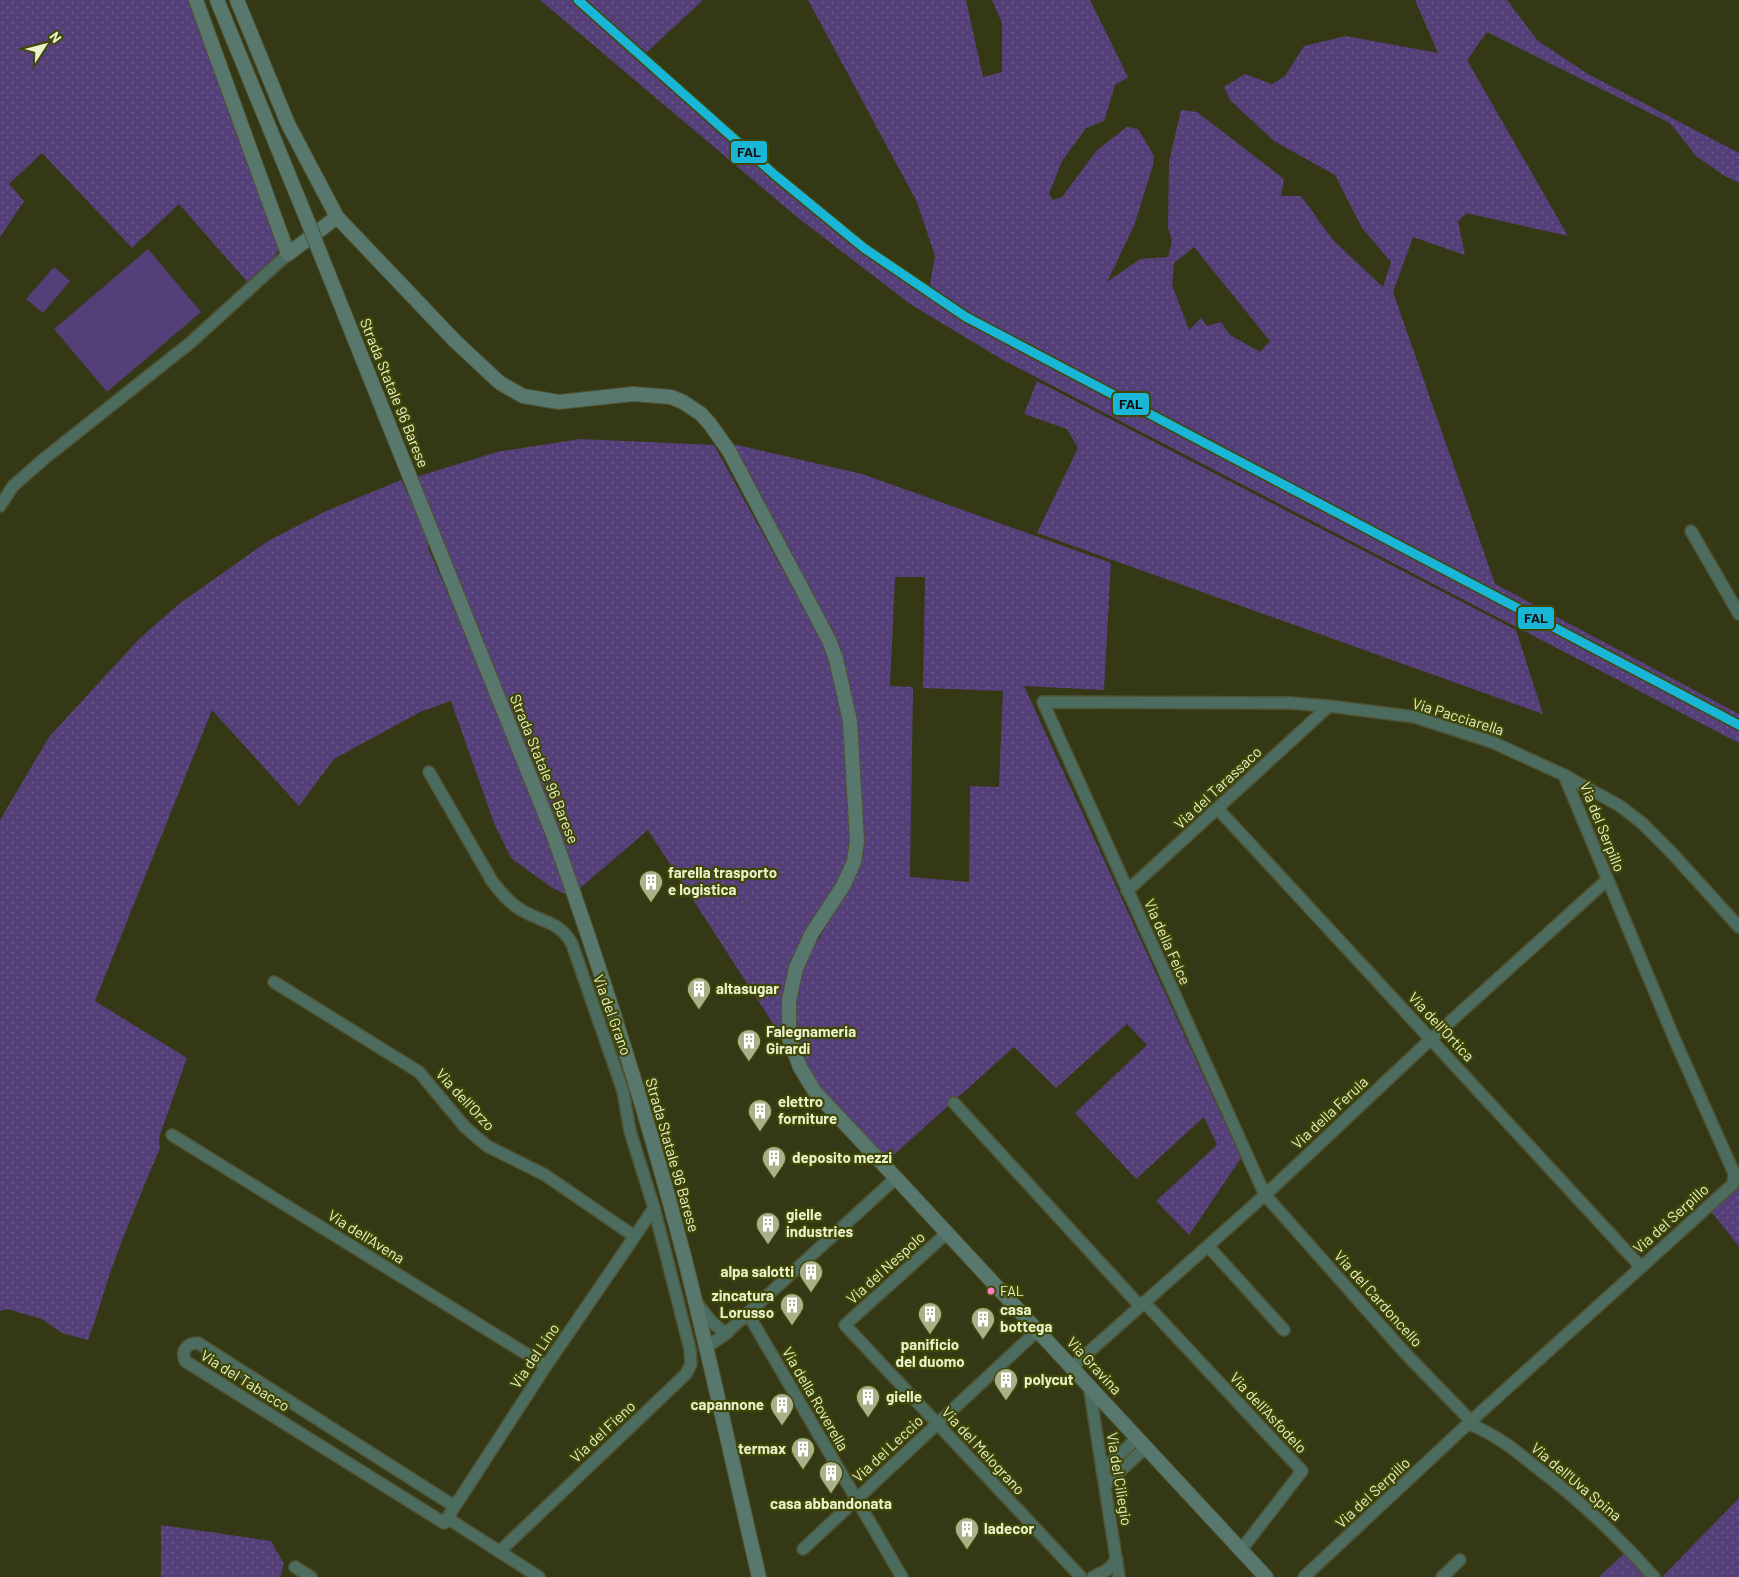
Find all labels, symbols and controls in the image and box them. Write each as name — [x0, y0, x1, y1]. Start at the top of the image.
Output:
north arrow — [20, 20, 70, 70]
text: N — [46, 28, 66, 46]
line badge: FAL — [730, 140, 768, 164]
text: FAL — [737, 143, 761, 160]
street label: Strada Statale 96 Barese — [357, 315, 433, 470]
line badge: FAL — [1112, 392, 1150, 416]
text: FAL — [1119, 395, 1143, 412]
line badge: FAL — [1517, 606, 1555, 630]
text: FAL — [1524, 609, 1548, 626]
street label: Strada Statale 96 Barese — [507, 691, 583, 846]
street label: Via Pacciarella — [1410, 694, 1506, 739]
street label: Via del Tarassaco — [1170, 742, 1265, 832]
street label: Via del Serpillo — [1577, 779, 1629, 874]
place label: farella trasporto e logistica — [668, 863, 777, 898]
building icon: farella trasporto e logistica — [638, 869, 664, 903]
street label: Via della Felce — [1141, 896, 1195, 987]
street label: Via del Grano — [590, 972, 636, 1057]
building icon: altasugar — [686, 976, 712, 1010]
place label: altasugar — [716, 979, 779, 997]
street label: Via dell'Ortica — [1405, 988, 1478, 1065]
place label: Falegnameria Girardi — [766, 1022, 856, 1057]
building icon: Falegnameria Girardi — [736, 1028, 762, 1062]
street label: Via dell'Orzo — [433, 1065, 499, 1134]
street label: Via della Ferula — [1287, 1072, 1371, 1152]
street label: Strada Statale 96 Barese — [642, 1076, 704, 1234]
place label: elettro forniture — [778, 1092, 837, 1127]
building icon: elettro forniture — [747, 1098, 773, 1132]
building icon: deposito mezzi — [761, 1145, 787, 1179]
place label: deposito mezzi — [792, 1148, 892, 1166]
street label: Via del Serpillo — [1629, 1180, 1712, 1257]
place label: gielle industries — [786, 1205, 854, 1240]
street label: Via dell'Avena — [325, 1206, 408, 1267]
building icon: gielle industries — [755, 1211, 781, 1245]
street label: Via del Nespolo — [842, 1227, 928, 1307]
street label: Via del Cardoncello — [1331, 1247, 1427, 1350]
building icon: alpa salotti — [798, 1259, 824, 1293]
place label: alpa salotti — [720, 1262, 794, 1280]
place label: FAL — [1000, 1282, 1024, 1299]
place label: zincatura Lorusso — [712, 1286, 774, 1321]
marker: FAL — [986, 1286, 996, 1296]
building icon: zincatura Lorusso — [779, 1292, 805, 1326]
place label: casa bottega — [1000, 1300, 1052, 1335]
building icon: panificio del duomo — [917, 1301, 943, 1335]
building icon: casa bottega — [970, 1306, 996, 1340]
street label: Via del Lino — [506, 1320, 562, 1391]
street label: Via Gravina — [1064, 1333, 1126, 1398]
place label: panificio del duomo — [895, 1335, 965, 1370]
street label: Via della Roverella — [779, 1343, 853, 1454]
street label: Via del Tabacco — [198, 1346, 293, 1415]
building icon: polycut — [993, 1367, 1019, 1401]
street label: Via dell'Asfodelo — [1227, 1368, 1311, 1457]
place label: polycut — [1024, 1370, 1074, 1388]
building icon: gielle — [855, 1384, 881, 1418]
place label: gielle — [886, 1387, 922, 1405]
building icon: capannone — [769, 1392, 795, 1426]
place label: capannone — [691, 1395, 764, 1413]
street label: Via del Fieno — [566, 1397, 639, 1466]
street label: Via del Melograno — [938, 1403, 1029, 1498]
street label: Via del Leccio — [848, 1411, 926, 1486]
street label: Via del Ciliegio — [1104, 1431, 1136, 1527]
building icon: termax — [790, 1436, 816, 1470]
street label: Via dell'Uva Spina — [1528, 1438, 1625, 1524]
place label: termax — [738, 1439, 786, 1457]
street label: Via del Serpillo — [1331, 1453, 1413, 1531]
building icon: casa abbandonata — [818, 1460, 844, 1494]
place label: casa abbandonata — [770, 1494, 892, 1512]
building icon: ladecor — [954, 1516, 980, 1550]
place label: ladecor — [984, 1519, 1035, 1537]

